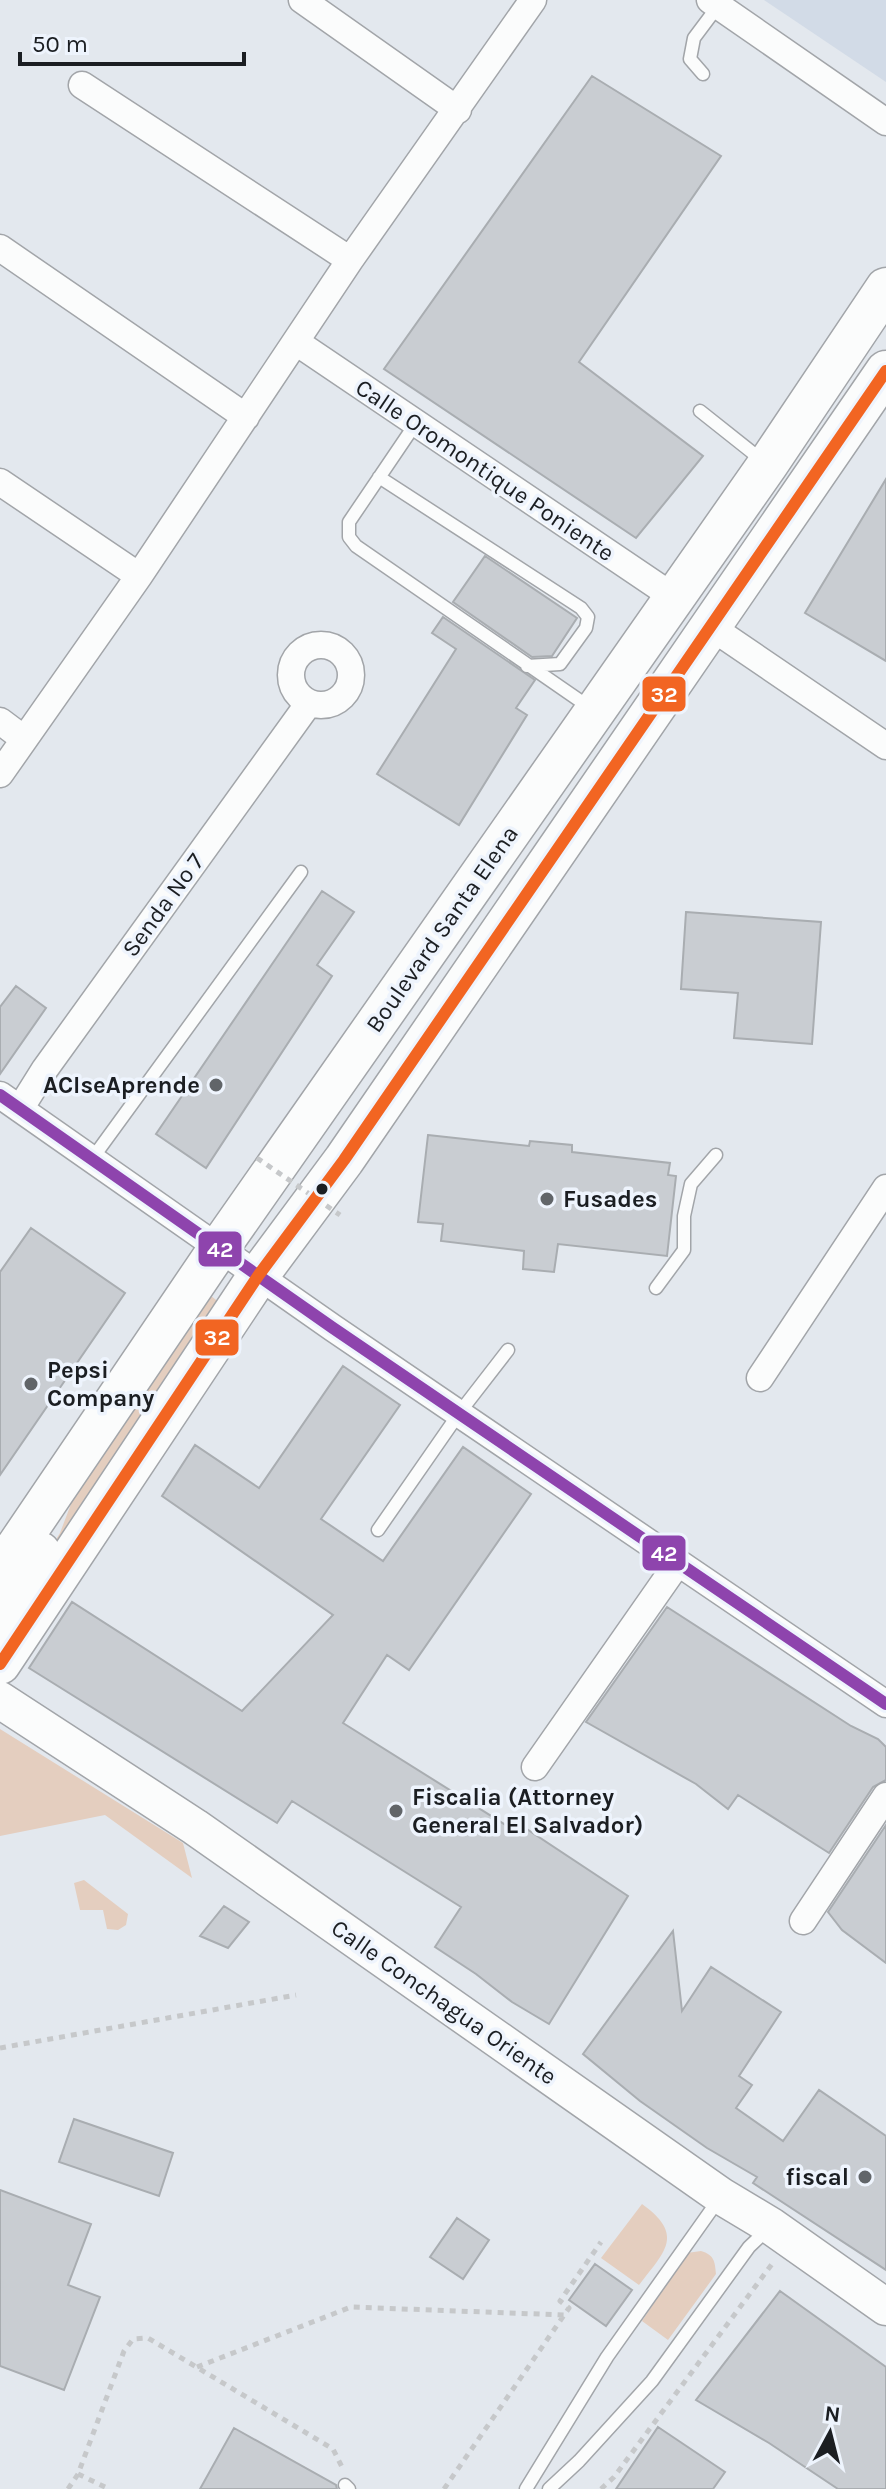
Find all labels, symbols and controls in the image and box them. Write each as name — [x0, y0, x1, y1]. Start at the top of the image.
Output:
scale bar — [20, 16, 244, 66]
text: 50 m — [32, 30, 88, 58]
street label: Calle Oromontique Poniente — [350, 373, 620, 567]
line badge: 32 — [641, 675, 687, 713]
text: 32 — [651, 682, 678, 708]
street label: Boulevard Santa Elena — [360, 820, 524, 1038]
street label: Senda No 7 — [116, 848, 210, 962]
place label: ACIseAprende — [43, 1071, 200, 1099]
marker: ACIseAprende — [207, 1076, 225, 1094]
unlabelled marker — [314, 1181, 330, 1197]
place label: Fusades — [563, 1185, 657, 1213]
marker: Fusades — [538, 1190, 556, 1208]
line badge: 42 — [197, 1230, 243, 1268]
text: 42 — [207, 1237, 233, 1263]
line badge: 32 — [194, 1318, 240, 1357]
text: 32 — [204, 1325, 231, 1351]
place label: Pepsi Company — [47, 1356, 154, 1412]
marker: Pepsi Company — [22, 1375, 40, 1393]
line badge: 42 — [641, 1534, 687, 1572]
text: 42 — [651, 1541, 677, 1567]
place label: Fiscalia (Attorney General El Salvador) — [412, 1783, 643, 1839]
marker: Fiscalia (Attorney General El Salvador) — [387, 1802, 405, 1820]
street label: Calle Conchagua Oriente — [326, 1914, 562, 2090]
place label: fiscal — [786, 2163, 849, 2191]
marker: fiscal — [856, 2168, 874, 2186]
north arrow — [790, 2393, 870, 2473]
text: N — [823, 2400, 842, 2428]

